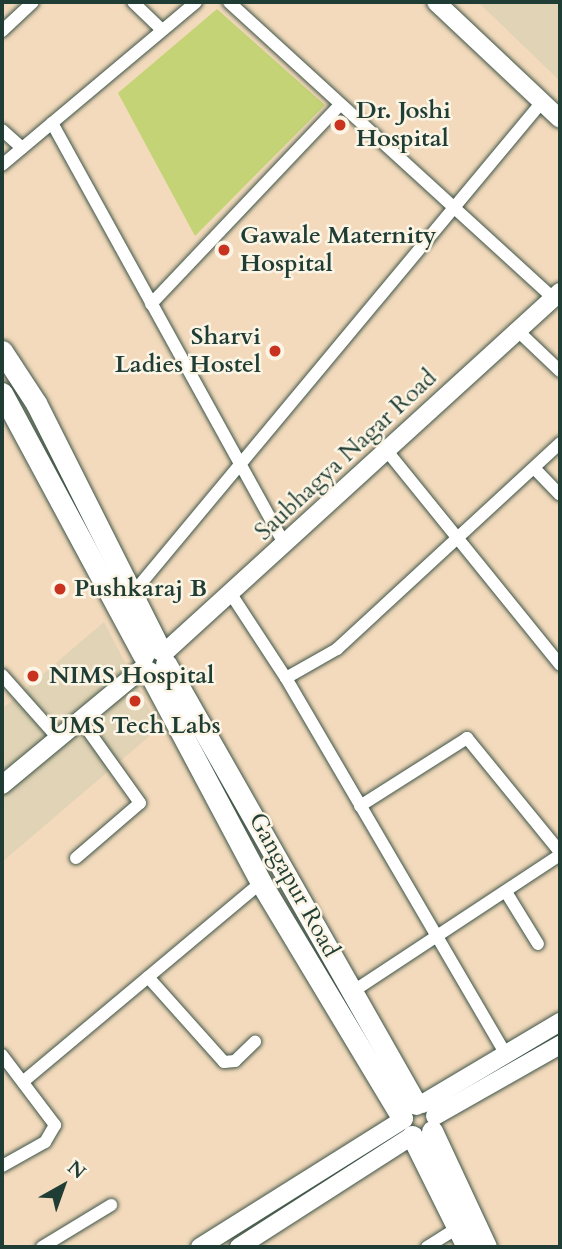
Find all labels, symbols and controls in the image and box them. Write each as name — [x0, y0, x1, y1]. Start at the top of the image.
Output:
place label: Dr. Joshi Hospital — [356, 97, 451, 153]
marker: Dr. Joshi Hospital — [330, 115, 350, 135]
place label: Gawale Maternity Hospital — [240, 222, 436, 278]
marker: Gawale Maternity Hospital — [214, 240, 234, 260]
place label: Sharvi Ladies Hostel — [115, 323, 261, 379]
marker: Sharvi Ladies Hostel — [267, 343, 283, 359]
street label: Saubhagya Nagar Road — [249, 363, 443, 547]
place label: Pushkaraj B — [74, 575, 207, 603]
marker: Pushkaraj B — [52, 581, 68, 597]
place label: NIMS Hospital — [49, 662, 214, 690]
marker: NIMS Hospital — [23, 666, 43, 686]
marker: UMS Tech Labs — [127, 693, 143, 709]
place label: UMS Tech Labs — [49, 712, 221, 740]
street label: Gangapur Road — [242, 808, 346, 962]
north arrow — [28, 1151, 98, 1221]
text: N — [62, 1155, 91, 1185]

